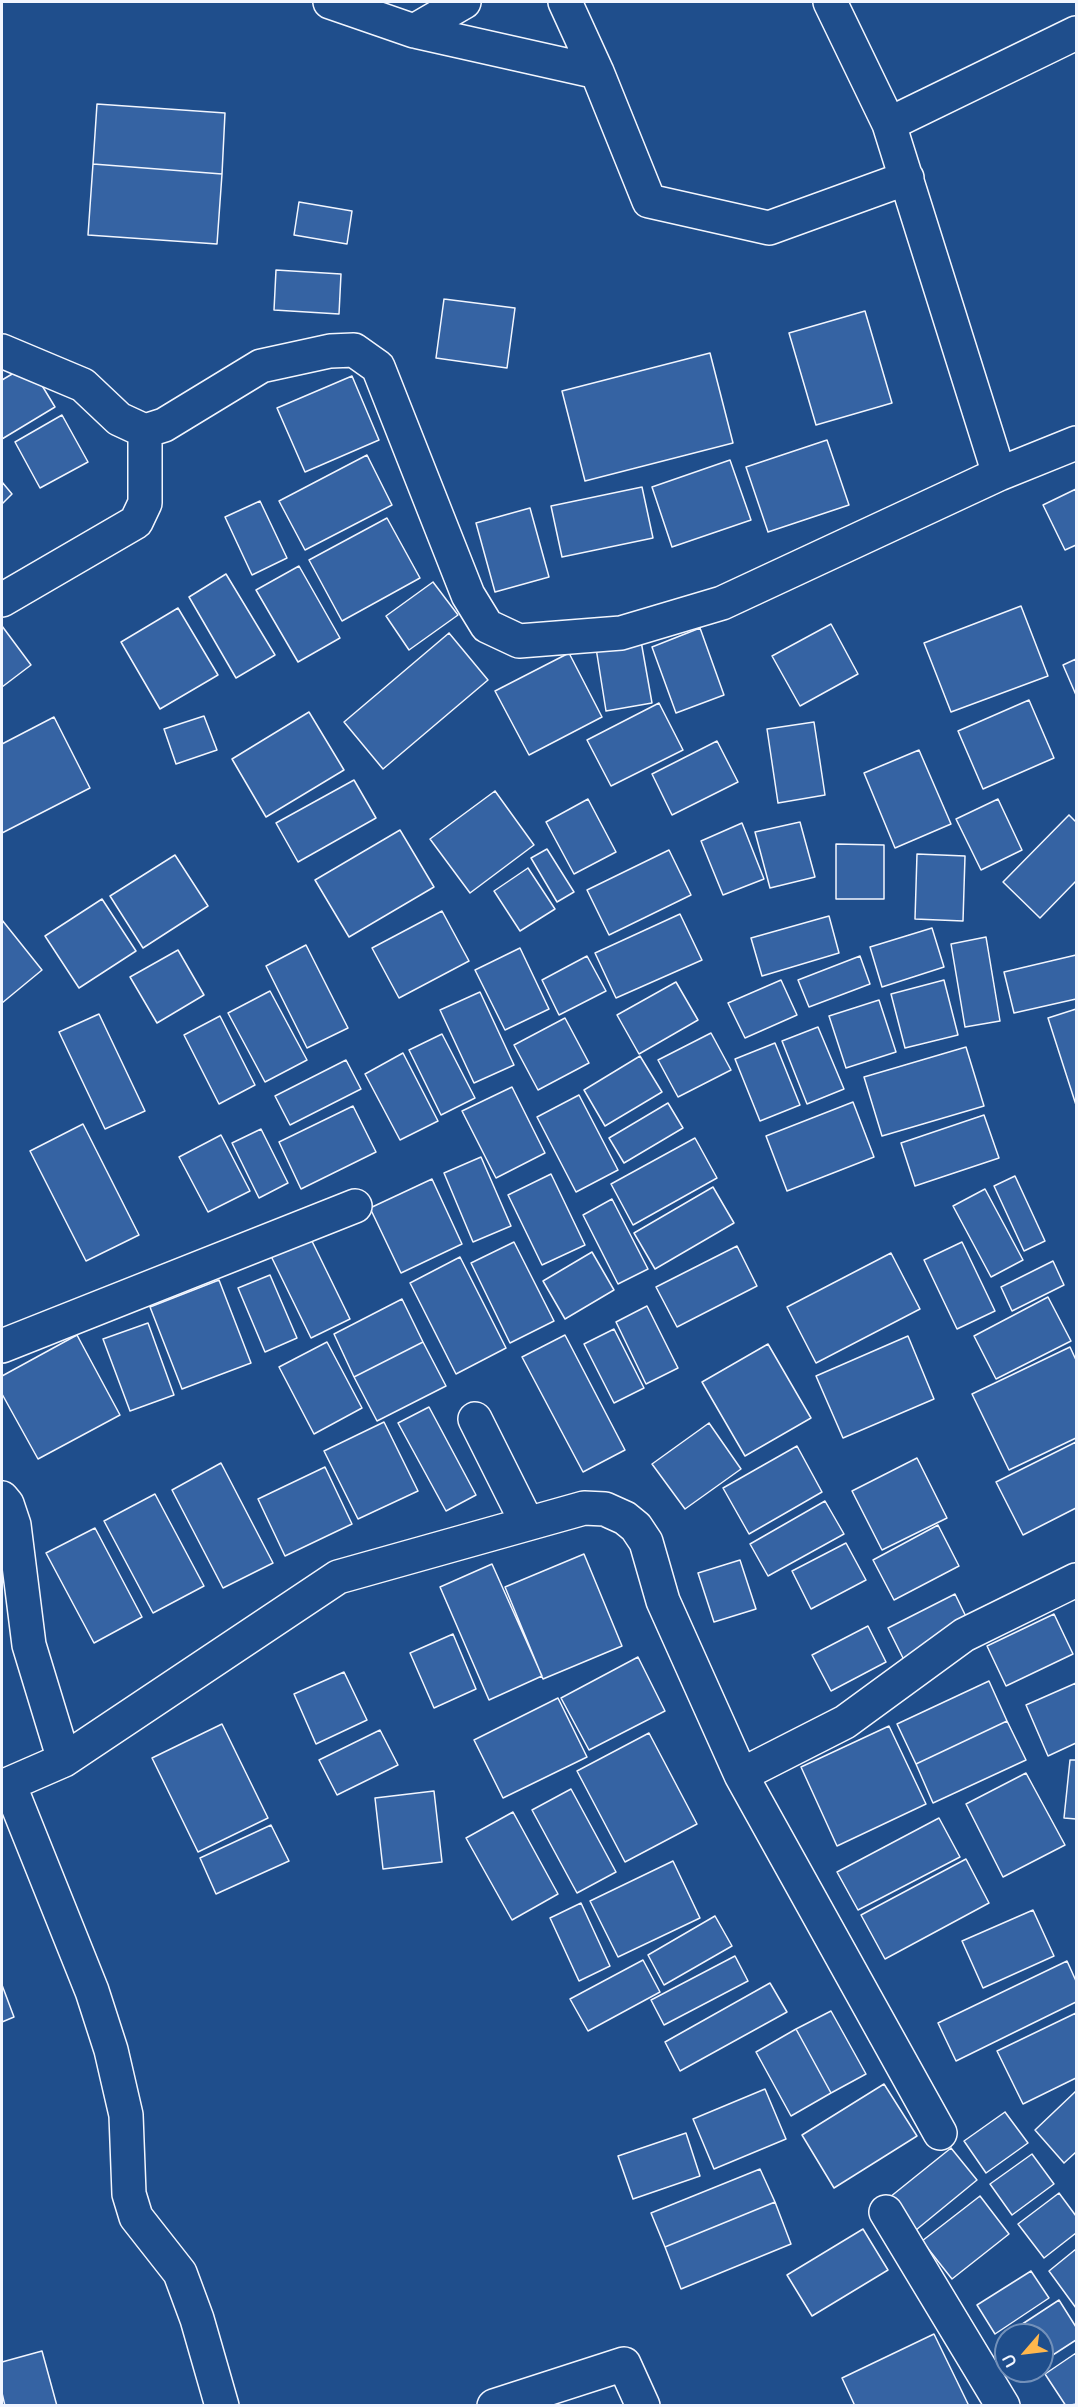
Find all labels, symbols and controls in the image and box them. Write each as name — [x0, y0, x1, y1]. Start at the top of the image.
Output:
north arrow — [994, 2323, 1054, 2383]
text: U — [998, 2350, 1022, 2371]

